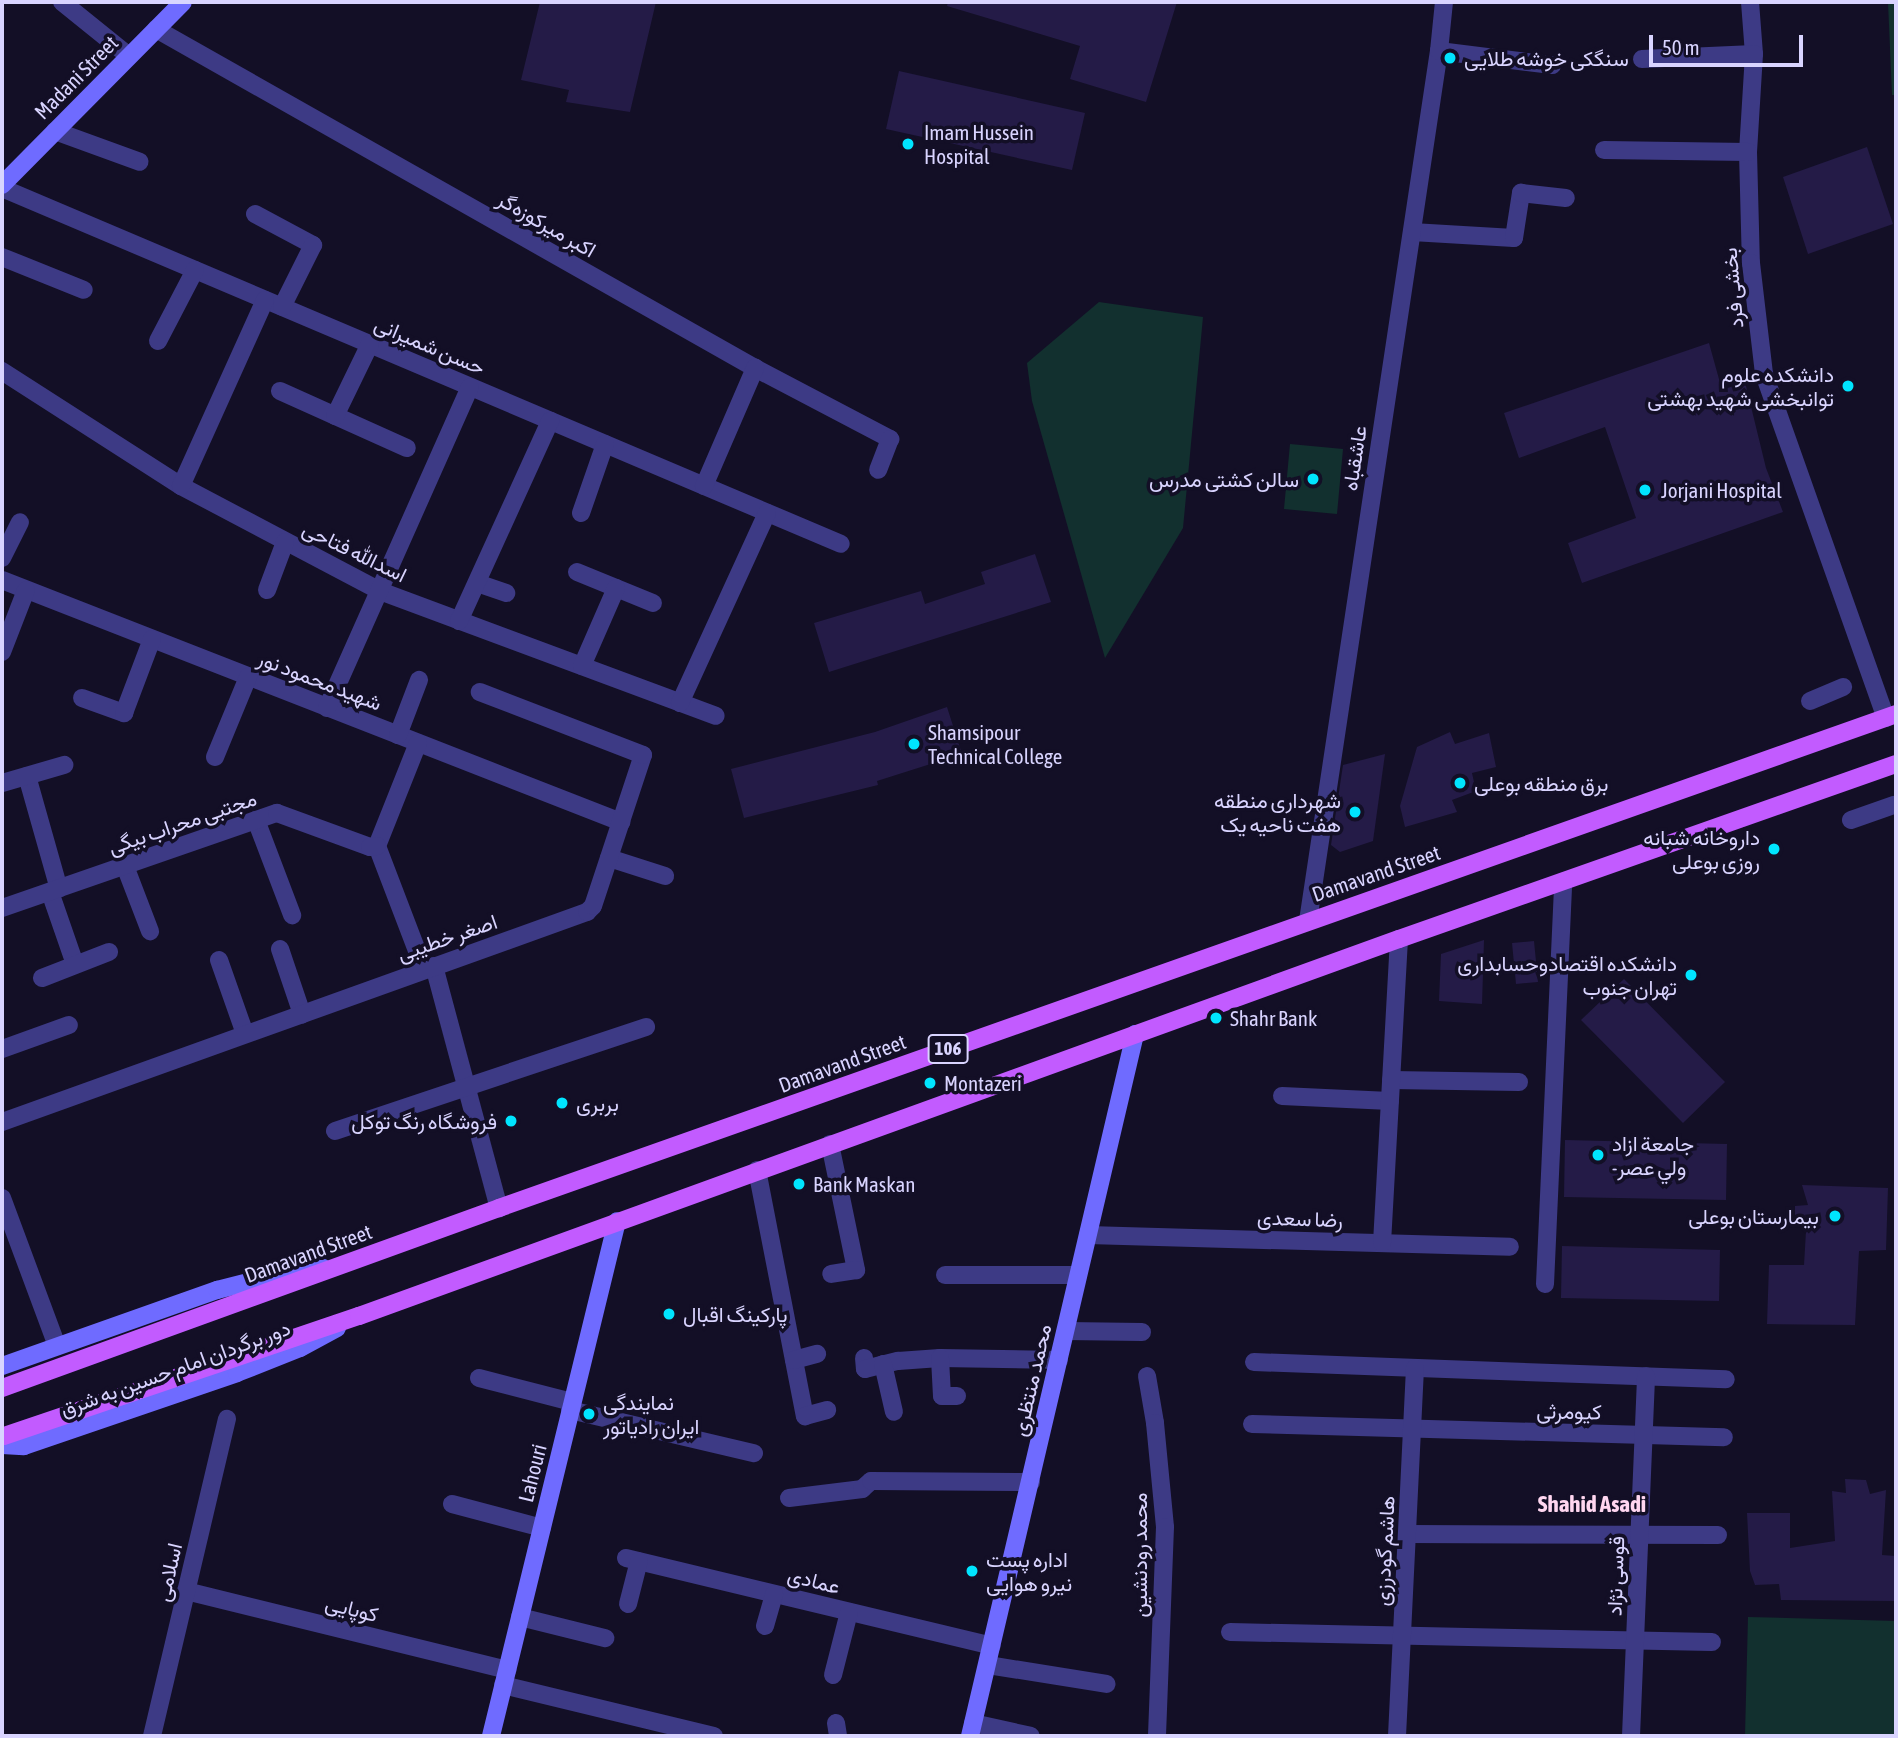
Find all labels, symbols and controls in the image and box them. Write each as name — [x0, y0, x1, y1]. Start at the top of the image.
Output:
scale bar — [1653, 21, 1807, 65]
street label: Madani Street — [29, 30, 123, 124]
text: 50 m — [1662, 35, 1700, 59]
place label: سنگکی خوشه طلایی — [1464, 45, 1629, 71]
marker: سنگکی خوشه طلایی — [1442, 50, 1458, 66]
place label: Imam Hussein Hospital — [924, 119, 1034, 169]
marker: Imam Hussein Hospital — [898, 134, 918, 154]
street label: اکبر میرکوزه‌گر — [493, 186, 601, 262]
street label: بخشی فرد — [1716, 247, 1748, 329]
street label: حسن شمیرانی — [371, 310, 489, 380]
place label: دانشکده علوم توانبخشی شهید بهشتی — [1647, 361, 1834, 411]
marker: دانشکده علوم توانبخشی شهید بهشتی — [1840, 378, 1856, 394]
street label: عاشقباه — [1336, 423, 1372, 493]
place label: سالن کشتی مدرس — [1149, 466, 1299, 492]
marker: سالن کشتی مدرس — [1305, 471, 1321, 487]
place label: Jorjani Hospital — [1661, 477, 1782, 503]
marker: Jorjani Hospital — [1635, 480, 1655, 500]
street label: اسدالله فتاحی — [299, 515, 411, 587]
street label: شهید محمود نور — [254, 645, 386, 715]
place label: Shamsipour Technical College — [928, 719, 1062, 769]
marker: Shamsipour Technical College — [906, 736, 922, 752]
place label: برق منطقه بوعلی — [1474, 770, 1609, 796]
marker: برق منطقه بوعلی — [1452, 775, 1468, 791]
street label: مجتبی محراب بیگی — [105, 785, 259, 859]
place label: شهرداری منطقه هفت ناحیه یک — [1214, 787, 1341, 837]
marker: شهرداری منطقه هفت ناحیه یک — [1347, 804, 1363, 820]
place label: داروخانه شبانه روزی بوعلی — [1643, 824, 1760, 874]
street label: Damavand Street — [1309, 839, 1443, 907]
marker: داروخانه شبانه روزی بوعلی — [1766, 841, 1782, 857]
street label: اصغر خطیبی — [394, 908, 500, 966]
place label: دانشکده اقتصادوحسابداری تهران جنوب — [1457, 950, 1677, 1000]
marker: دانشکده اقتصادوحسابداری تهران جنوب — [1683, 967, 1699, 983]
place label: Shahr Bank — [1230, 1005, 1317, 1031]
marker: Shahr Bank — [1208, 1010, 1224, 1026]
street label: Damavand Street — [775, 1028, 909, 1098]
road number: 106 — [927, 1034, 969, 1064]
place label: Montazeri — [944, 1070, 1022, 1096]
marker: Montazeri — [922, 1075, 938, 1091]
place label: بربری — [576, 1090, 619, 1116]
marker: بربری — [554, 1095, 570, 1111]
place label: فروشگاه رنگ توکل — [351, 1108, 497, 1134]
marker: فروشگاه رنگ توکل — [503, 1113, 519, 1129]
place label: جامعة ازاد -ولي عصر — [1612, 1130, 1694, 1180]
marker: جامعة ازاد -ولي عصر — [1590, 1147, 1606, 1163]
place label: Bank Maskan — [813, 1171, 915, 1197]
marker: Bank Maskan — [791, 1176, 807, 1192]
place label: بیمارستان بوعلی — [1688, 1203, 1819, 1229]
street label: رضا سعدی — [1257, 1204, 1343, 1232]
marker: بیمارستان بوعلی — [1825, 1206, 1845, 1226]
street label: Damavand Street — [241, 1218, 375, 1288]
place label: پارکینگ اقبال — [683, 1301, 788, 1327]
marker: پارکینگ اقبال — [661, 1306, 677, 1322]
street label: دور برگردان امام حسین به شرق — [56, 1315, 294, 1421]
street label: محمد منتظری — [1006, 1321, 1056, 1439]
place label: نمایندگی ایران رادیاتور — [603, 1389, 699, 1439]
street label: کیومرثی — [1536, 1398, 1602, 1424]
marker: نمایندگی ایران رادیاتور — [581, 1406, 597, 1422]
street label: Lahouri — [513, 1441, 551, 1505]
district label: Shahid Asadi — [1538, 1490, 1646, 1518]
street label: محمد رودنشین — [1126, 1492, 1152, 1618]
street label: هاشم گودرزی — [1369, 1495, 1399, 1607]
street label: قوسی نژاد — [1601, 1535, 1629, 1617]
street label: اسلامی — [149, 1540, 187, 1604]
place label: اداره پست نیرو هوایی — [986, 1546, 1072, 1596]
street label: عمادی — [785, 1561, 843, 1599]
marker: اداره پست نیرو هوایی — [964, 1563, 980, 1579]
street label: کوپایی — [323, 1589, 381, 1627]

